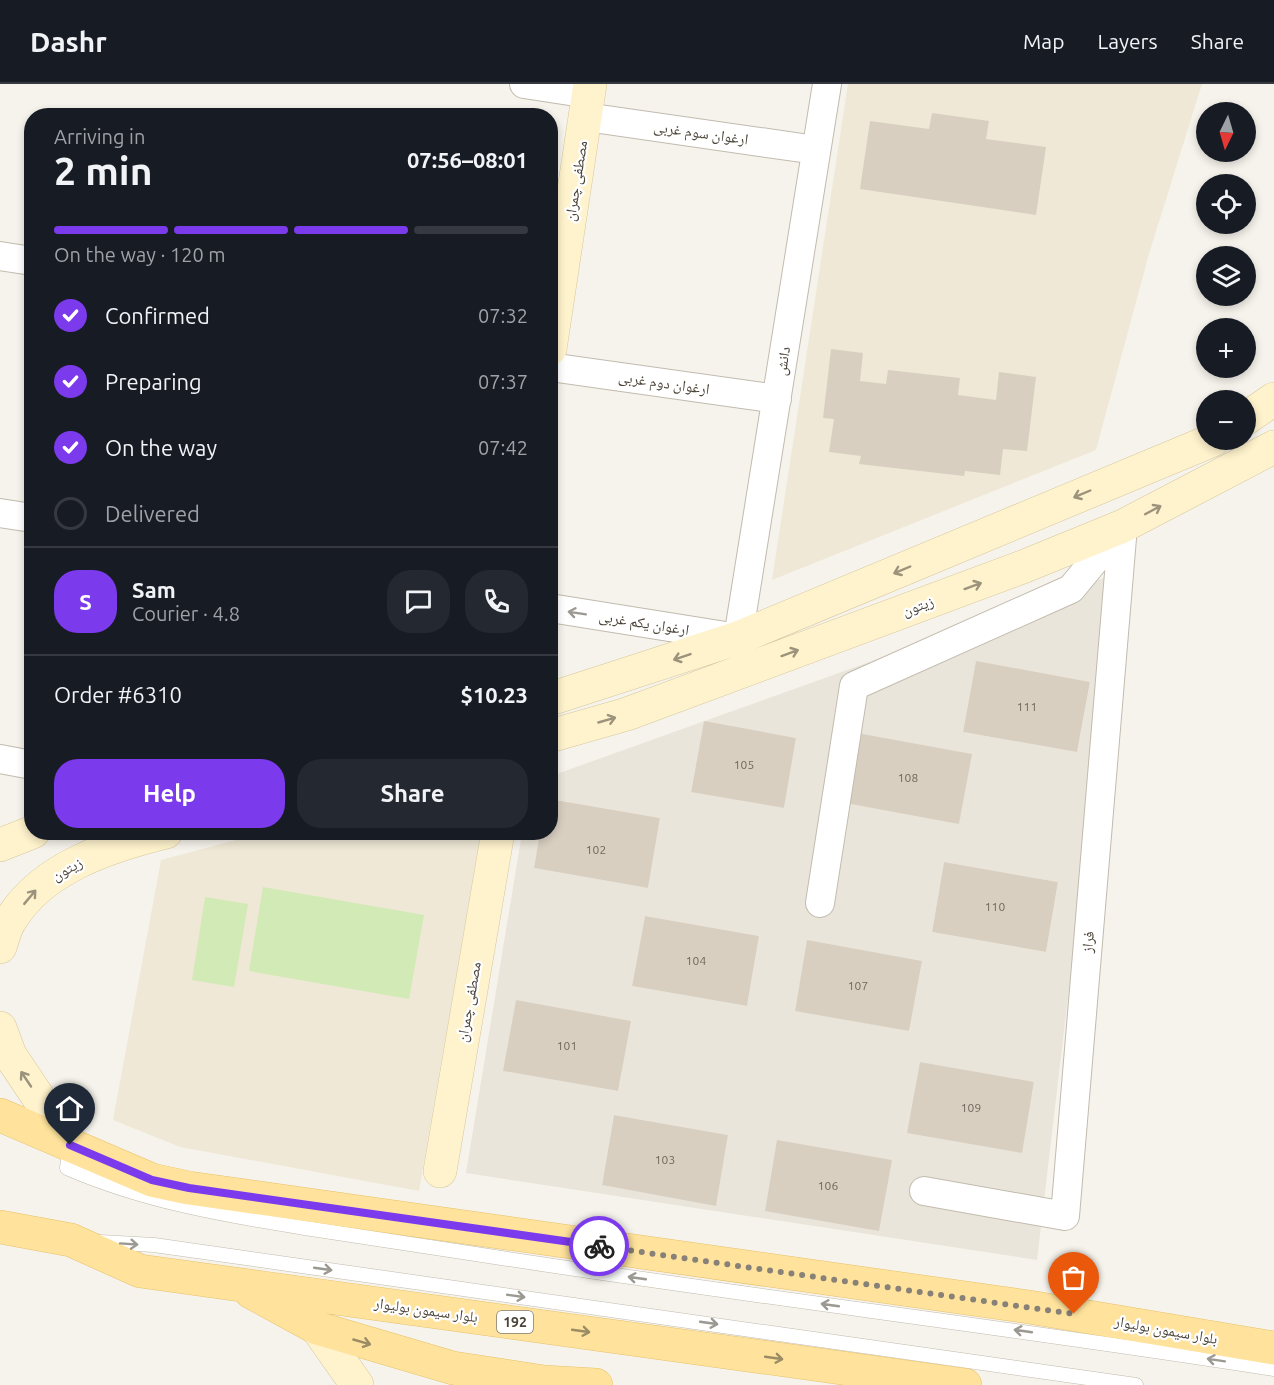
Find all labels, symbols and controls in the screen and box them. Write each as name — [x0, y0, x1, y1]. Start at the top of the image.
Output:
text: Dashr — [30, 26, 107, 57]
text: Map — [1023, 29, 1064, 53]
text: Layers — [1097, 29, 1158, 53]
text: Share — [1191, 29, 1244, 53]
north arrow — [1196, 102, 1256, 162]
map controls — [1196, 102, 1256, 450]
street label: ارغوان سوم غربی — [652, 117, 750, 150]
text: Arriving in — [54, 125, 145, 148]
street label: مصطفی چمران — [561, 139, 592, 223]
text: 07:56–08:01 — [407, 147, 528, 172]
text: 2 min — [54, 149, 153, 192]
button: locate — [1196, 174, 1256, 234]
text: On the way · 120 m — [54, 243, 226, 266]
button: layers — [1196, 246, 1256, 306]
icon: check — [54, 299, 87, 332]
text: Confirmed — [105, 303, 210, 328]
text: 07:32 — [478, 304, 528, 327]
button: + — [1196, 318, 1256, 378]
street label: دانش — [772, 345, 795, 377]
icon: check — [54, 365, 87, 398]
street label: ارغوان دوم غربی — [617, 368, 711, 399]
text: Preparing — [105, 369, 202, 394]
text: 07:37 — [478, 370, 528, 393]
button: − — [1196, 390, 1256, 450]
icon: check — [54, 431, 87, 464]
text: On the way — [105, 435, 217, 460]
text: 07:42 — [478, 436, 528, 459]
one-way arrow — [1073, 489, 1092, 500]
text: Delivered — [105, 501, 200, 526]
one-way arrow — [1143, 504, 1161, 516]
one-way arrow — [893, 565, 912, 576]
button: chat — [387, 570, 450, 633]
button: phone — [465, 570, 528, 633]
text: Sam — [132, 577, 176, 602]
one-way arrow — [963, 579, 982, 590]
text: S — [79, 589, 92, 614]
street label: زیتون — [900, 592, 937, 621]
text: Courier · 4.8 — [132, 602, 240, 625]
one-way arrow — [567, 607, 587, 618]
street label: ارغوان یکم غربی — [597, 607, 690, 640]
one-way arrow — [780, 647, 799, 658]
one-way arrow — [673, 652, 692, 663]
text: Order #6310 — [54, 682, 182, 707]
text: $10.23 — [461, 682, 528, 707]
house number: 111 — [1017, 700, 1037, 713]
one-way arrow — [597, 714, 616, 725]
house number: 105 — [734, 758, 754, 771]
button: Help — [54, 759, 285, 828]
button: Share — [297, 759, 528, 828]
house number: 108 — [898, 771, 918, 784]
house number: 102 — [586, 843, 606, 856]
street label: زیتون — [49, 853, 86, 886]
one-way arrow — [23, 889, 36, 905]
house number: 110 — [985, 900, 1005, 913]
street label: فراز — [1078, 930, 1098, 955]
house number: 104 — [686, 954, 706, 967]
street label: مصطفی چمران — [453, 960, 486, 1044]
house number: 107 — [848, 979, 868, 992]
house number: 101 — [557, 1039, 577, 1052]
one-way arrow — [20, 1071, 32, 1088]
pin — [44, 1083, 95, 1145]
icon: home — [53, 1092, 86, 1125]
house number: 109 — [961, 1101, 981, 1114]
house number: 103 — [655, 1153, 675, 1166]
house number: 106 — [818, 1179, 838, 1192]
courier — [569, 1216, 629, 1276]
icon: bike — [583, 1230, 616, 1263]
one-way arrow — [119, 1238, 139, 1249]
pin — [1048, 1252, 1099, 1314]
icon: bag — [1057, 1261, 1090, 1294]
one-way arrow — [312, 1264, 332, 1275]
one-way arrow — [627, 1273, 647, 1284]
one-way arrow — [505, 1291, 525, 1302]
street label: بلوار سیمون بولیوار — [372, 1294, 479, 1327]
one-way arrow — [821, 1300, 840, 1311]
road number: 192 — [497, 1311, 533, 1333]
street label: بلوار سیمون بولیوار — [1112, 1312, 1219, 1349]
one-way arrow — [698, 1318, 718, 1329]
one-way arrow — [570, 1326, 590, 1337]
one-way arrow — [1014, 1326, 1034, 1337]
one-way arrow — [353, 1337, 372, 1348]
one-way arrow — [763, 1353, 783, 1364]
one-way arrow — [1207, 1354, 1227, 1365]

